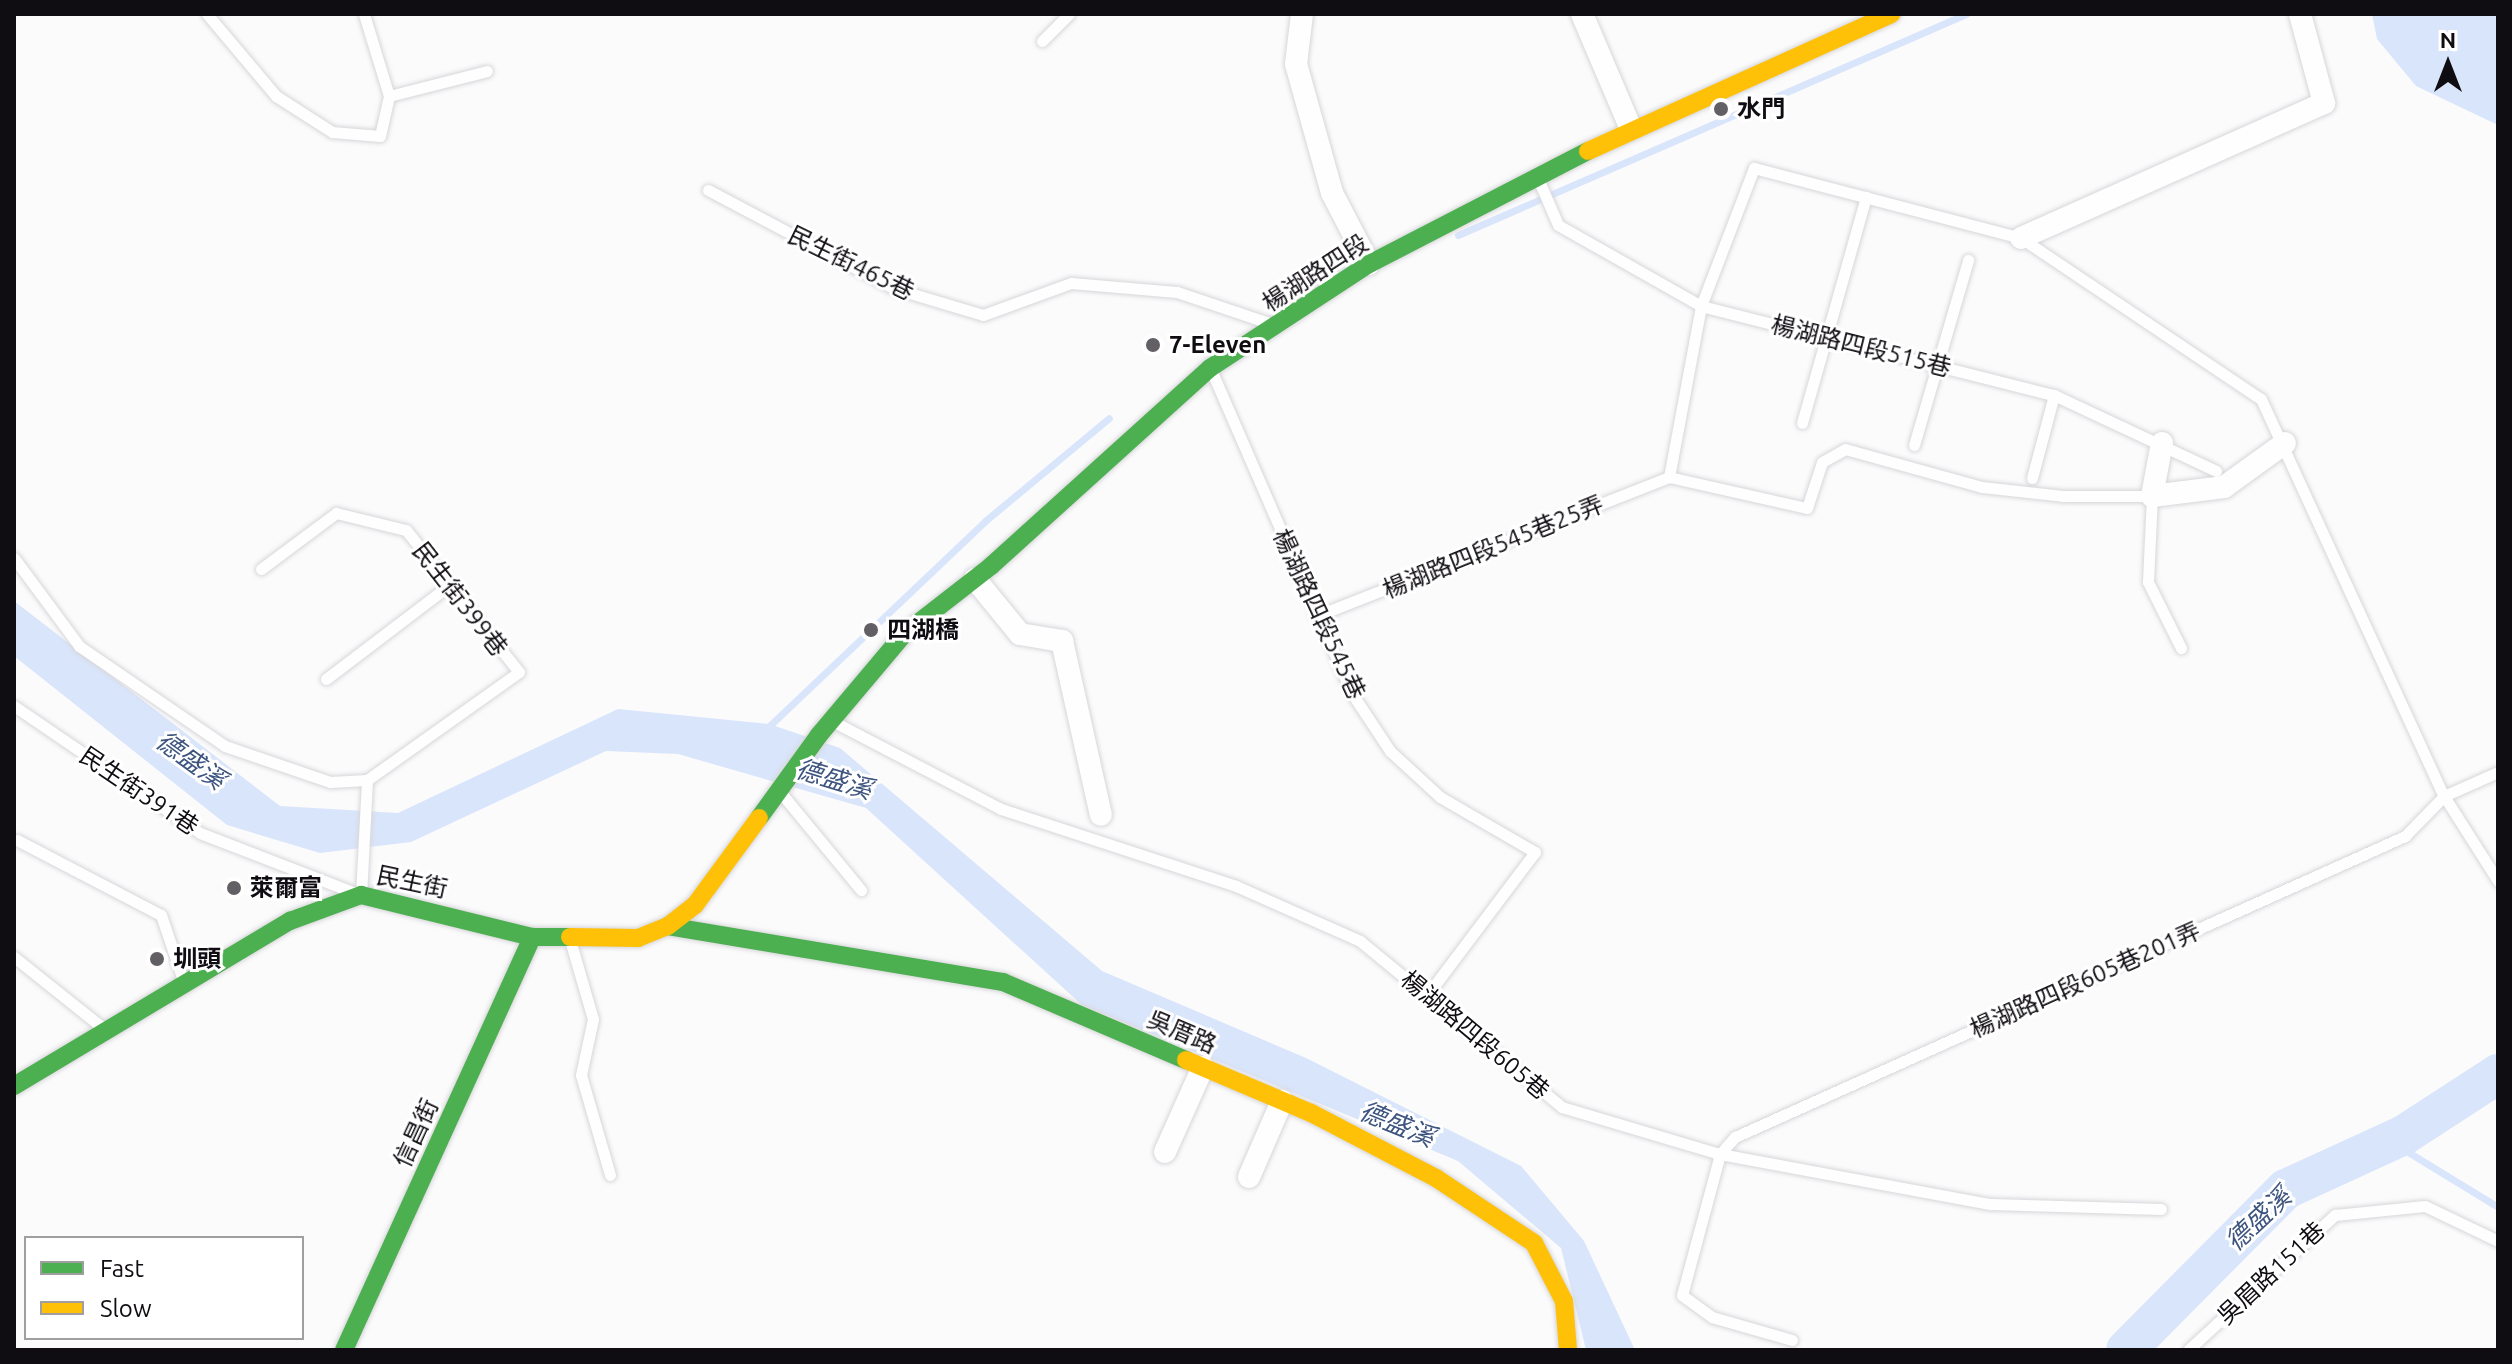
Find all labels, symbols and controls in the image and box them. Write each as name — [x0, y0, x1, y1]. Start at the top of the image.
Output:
north arrow — [2408, 24, 2488, 104]
text: N — [2440, 27, 2456, 52]
place label: 水門 — [1737, 95, 1785, 123]
marker: 水門 — [1712, 100, 1730, 118]
street label: 民生街465巷 — [783, 220, 919, 306]
street label: 楊湖路四段 — [1257, 228, 1373, 318]
street label: 楊湖路四段515巷 — [1768, 310, 1954, 382]
place label: 7-Eleven — [1169, 331, 1266, 359]
marker: 7-Eleven — [1144, 336, 1162, 354]
street label: 楊湖路四段545巷25弄 — [1378, 490, 1608, 604]
street label: 楊湖路四段545巷 — [1267, 524, 1371, 704]
street label: 民生街399巷 — [407, 536, 513, 662]
place label: 四湖橋 — [887, 616, 959, 644]
marker: 四湖橋 — [862, 621, 880, 639]
water label: 德盛溪 — [150, 724, 232, 796]
street label: 民生街391巷 — [74, 741, 204, 841]
water label: 德盛溪 — [792, 753, 876, 805]
street label: 民生街 — [374, 860, 450, 904]
place label: 萊爾富 — [250, 874, 322, 902]
marker: 萊爾富 — [225, 879, 243, 897]
street label: 楊湖路四段605巷201弄 — [1965, 916, 2205, 1044]
place label: 圳頭 — [173, 945, 221, 973]
marker: 圳頭 — [148, 950, 166, 968]
street label: 楊湖路四段605巷 — [1395, 965, 1555, 1105]
street label: 吳厝路 — [1143, 1005, 1221, 1059]
street label: 信昌街 — [388, 1094, 444, 1172]
water label: 德盛溪 — [1355, 1095, 1439, 1153]
water label: 德盛溪 — [2219, 1181, 2297, 1257]
street label: 吳眉路151巷 — [2211, 1216, 2331, 1330]
legend — [24, 1236, 304, 1340]
text: Fast — [100, 1255, 144, 1282]
text: Slow — [100, 1295, 152, 1322]

